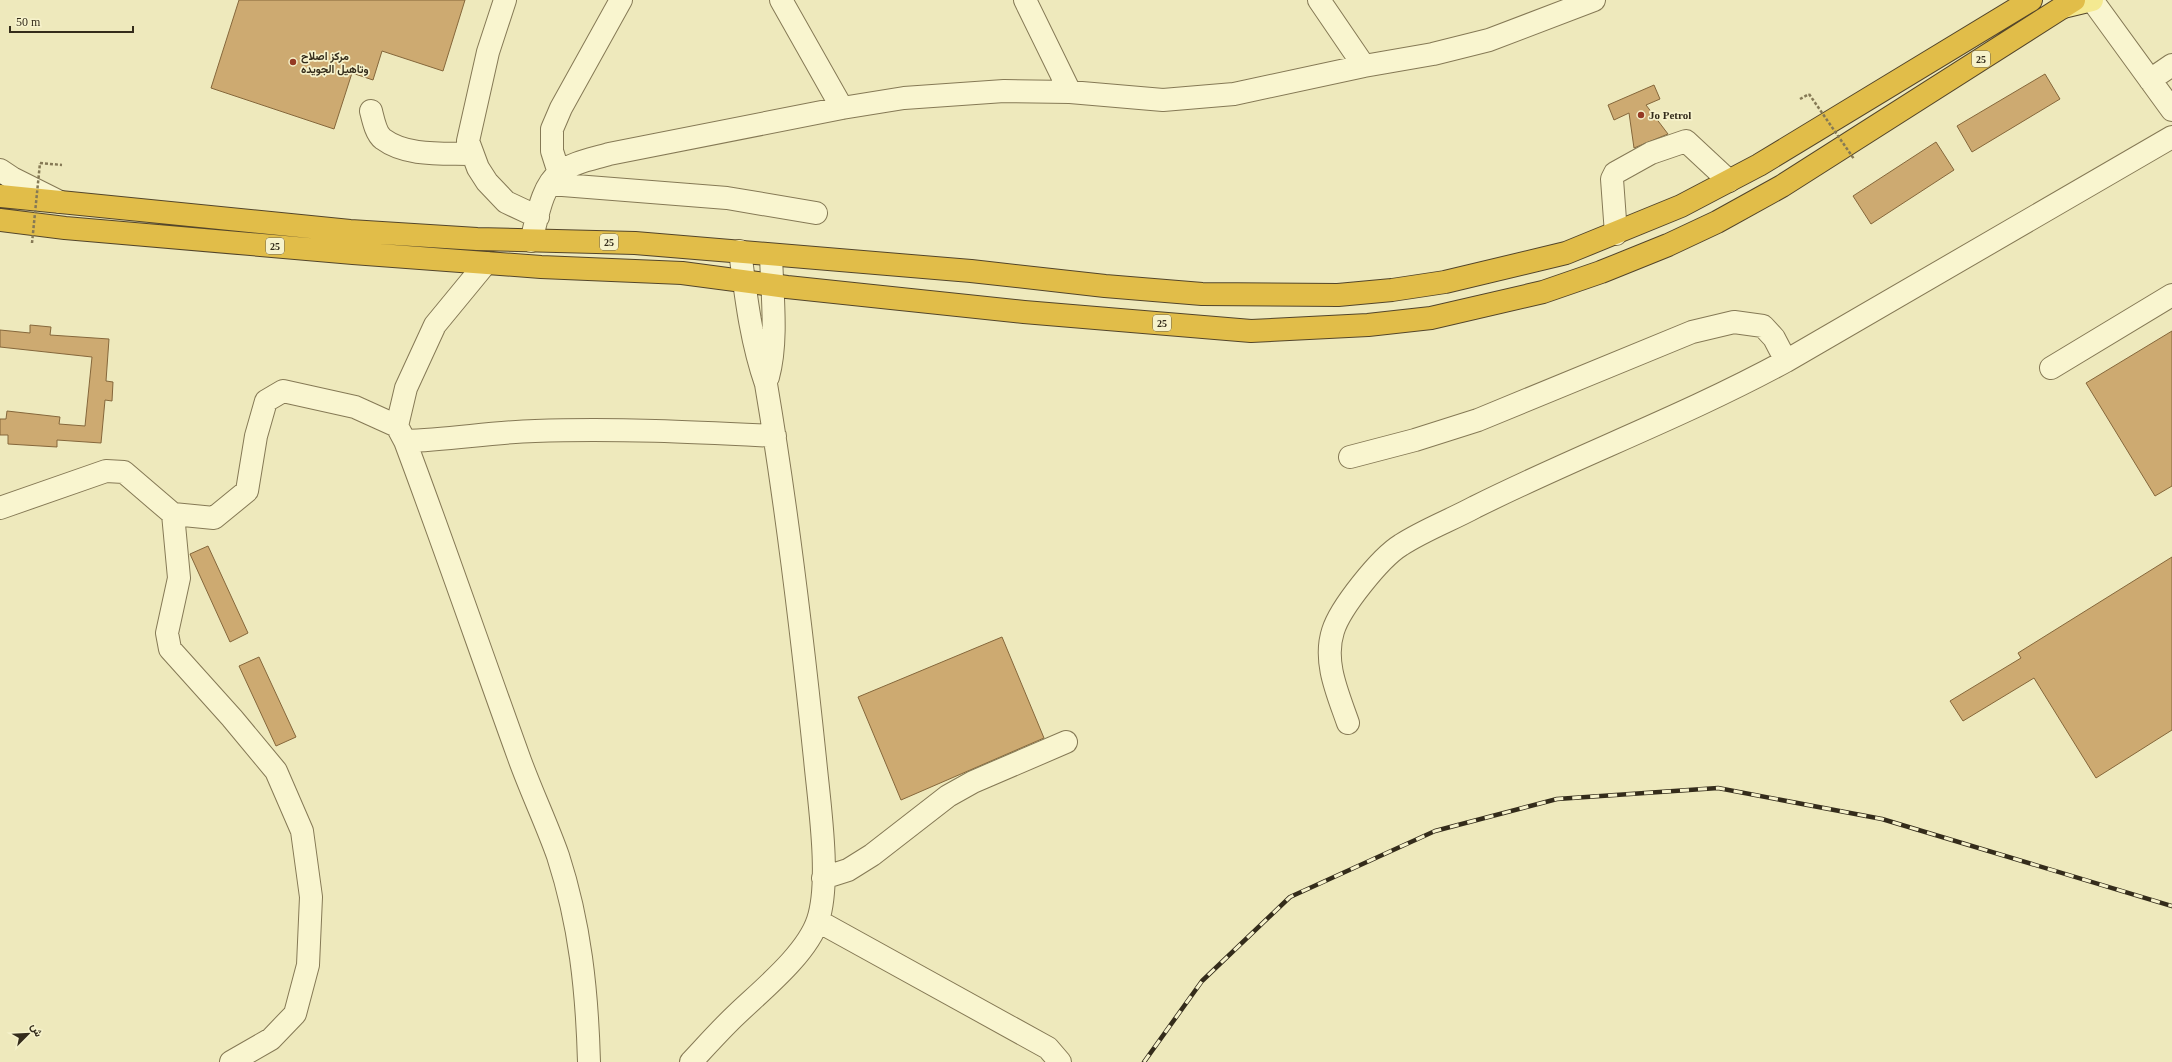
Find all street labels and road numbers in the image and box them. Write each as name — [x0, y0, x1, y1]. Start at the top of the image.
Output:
road number: 25 — [1972, 51, 1990, 67]
road number: 25 — [600, 234, 618, 250]
road number: 25 — [266, 238, 284, 254]
road number: 25 — [1153, 315, 1171, 331]

